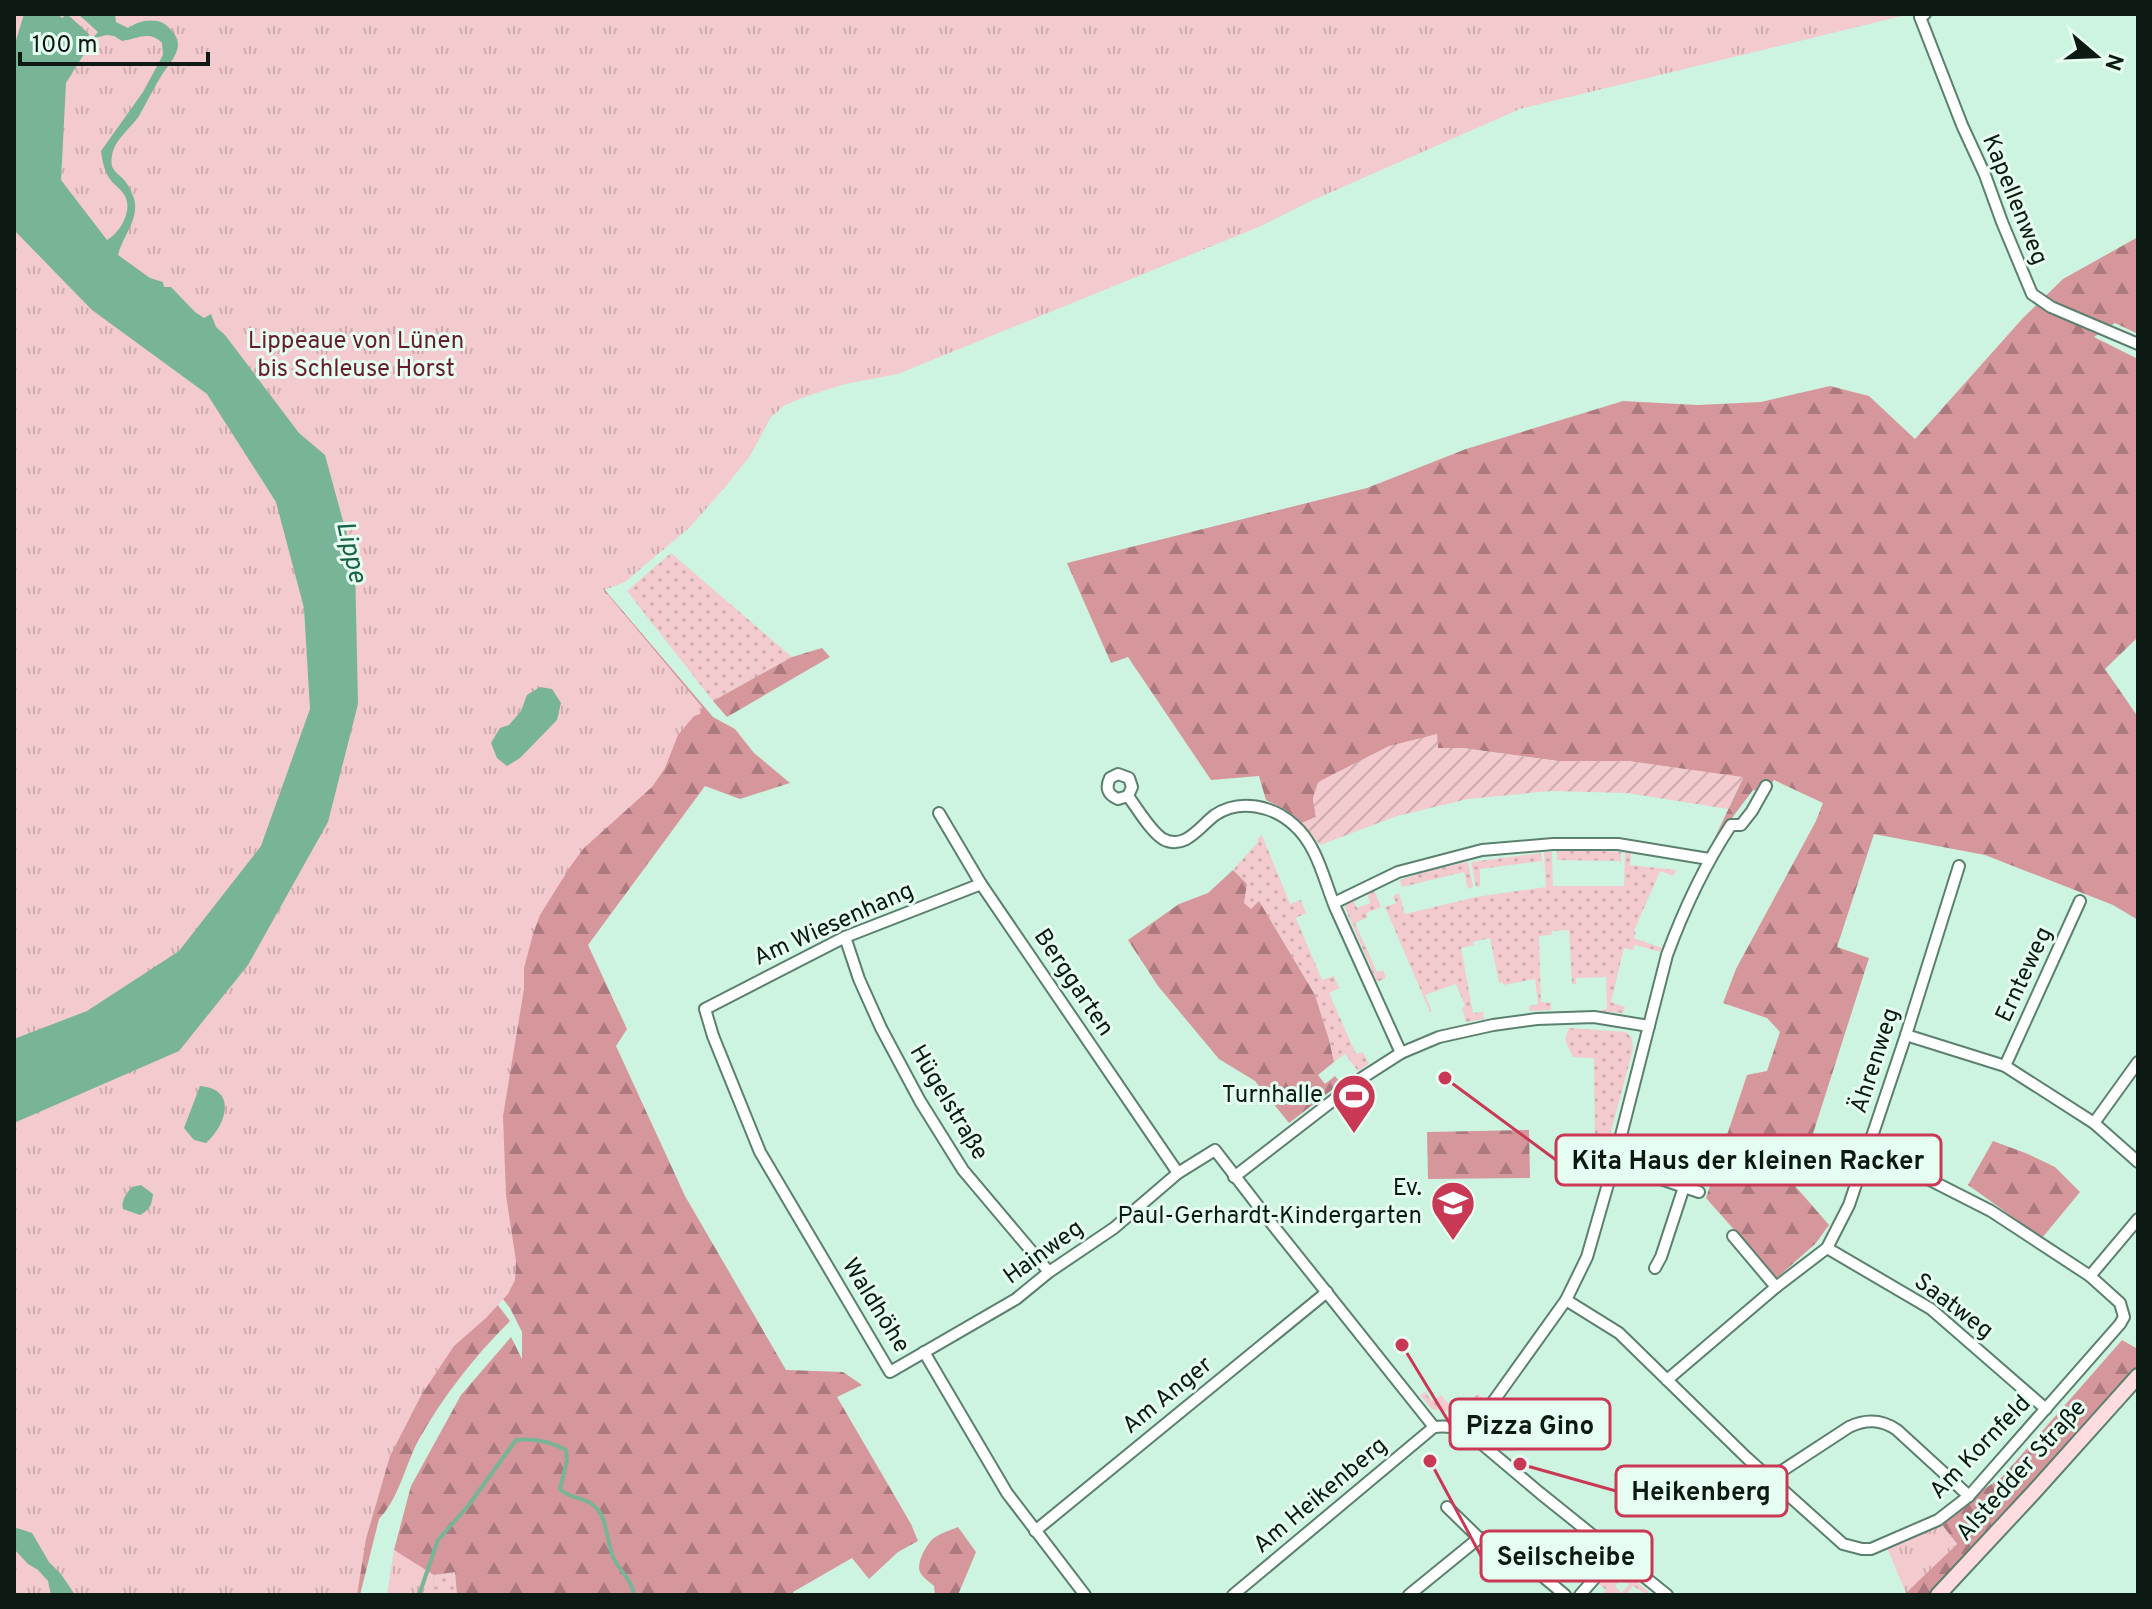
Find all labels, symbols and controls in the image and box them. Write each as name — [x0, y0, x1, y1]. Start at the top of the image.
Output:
scale bar — [20, 16, 208, 66]
north arrow — [2056, 16, 2136, 96]
text: 100 m — [32, 31, 98, 61]
text: N — [2097, 50, 2128, 74]
street label: Kapellenweg — [1974, 130, 2054, 270]
park label: Lippeaue von Lünen bis Schleuse Horst — [248, 327, 464, 385]
water label: Lippe — [327, 518, 373, 587]
street label: Am Wiesenhang — [749, 876, 919, 974]
street label: Ernteweg — [1990, 922, 2060, 1028]
street label: Berggarten — [1026, 924, 1120, 1042]
street label: Ährenweg — [1844, 1004, 1907, 1117]
street label: Hügelstraße — [902, 1040, 994, 1166]
sports icon: Turnhalle — [1330, 1072, 1378, 1135]
place label: Turnhalle — [1222, 1081, 1323, 1111]
callout: Kita Haus der kleinen Racker — [1556, 1135, 1941, 1185]
text: Kita Haus der kleinen Racker — [1572, 1146, 1925, 1179]
place label: Ev. Paul-Gerhardt-Kindergarten — [1117, 1174, 1422, 1232]
school or university icon: Ev. Paul-Gerhardt-Kindergarten — [1429, 1179, 1477, 1242]
street label: Hainweg — [998, 1214, 1090, 1292]
street label: Waldhöhe — [834, 1253, 916, 1359]
street label: Saatweg — [1907, 1267, 1999, 1347]
street label: Am Anger — [1117, 1351, 1219, 1441]
street label: Am Kornfeld — [1924, 1390, 2038, 1506]
street label: Alstedder Straße — [1950, 1394, 2094, 1548]
callout: Pizza Gino — [1450, 1399, 1610, 1449]
text: Pizza Gino — [1466, 1411, 1594, 1444]
street label: Am Heikenberg — [1248, 1431, 1394, 1561]
callout: Heikenberg — [1616, 1466, 1787, 1516]
text: Heikenberg — [1631, 1477, 1771, 1510]
callout: Seilscheibe — [1481, 1531, 1652, 1581]
text: Seilscheibe — [1497, 1542, 1635, 1575]

